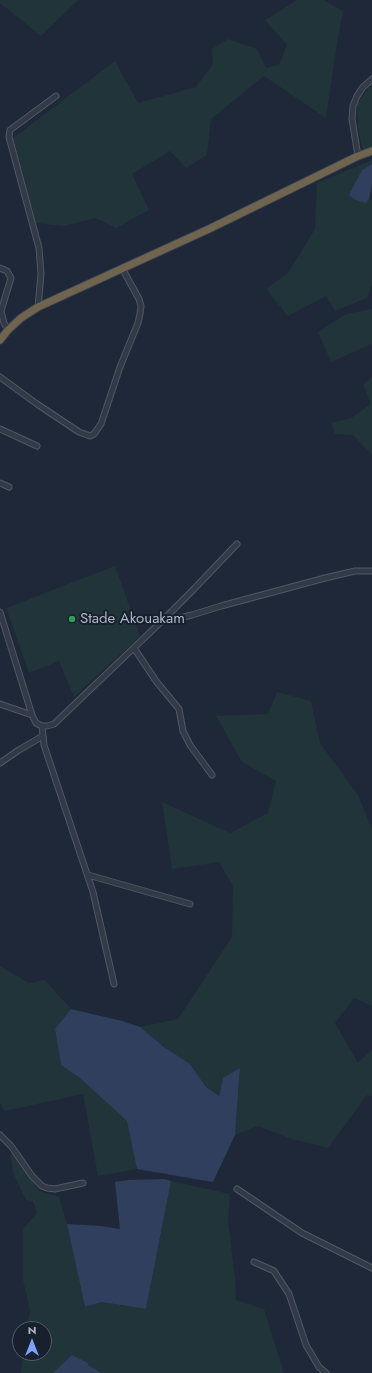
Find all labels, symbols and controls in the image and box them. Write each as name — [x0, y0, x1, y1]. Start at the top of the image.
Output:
place label: Stade Akouakam — [80, 610, 185, 628]
marker: Stade Akouakam — [67, 614, 77, 624]
north arrow — [12, 1321, 52, 1361]
text: N — [28, 1322, 36, 1338]

